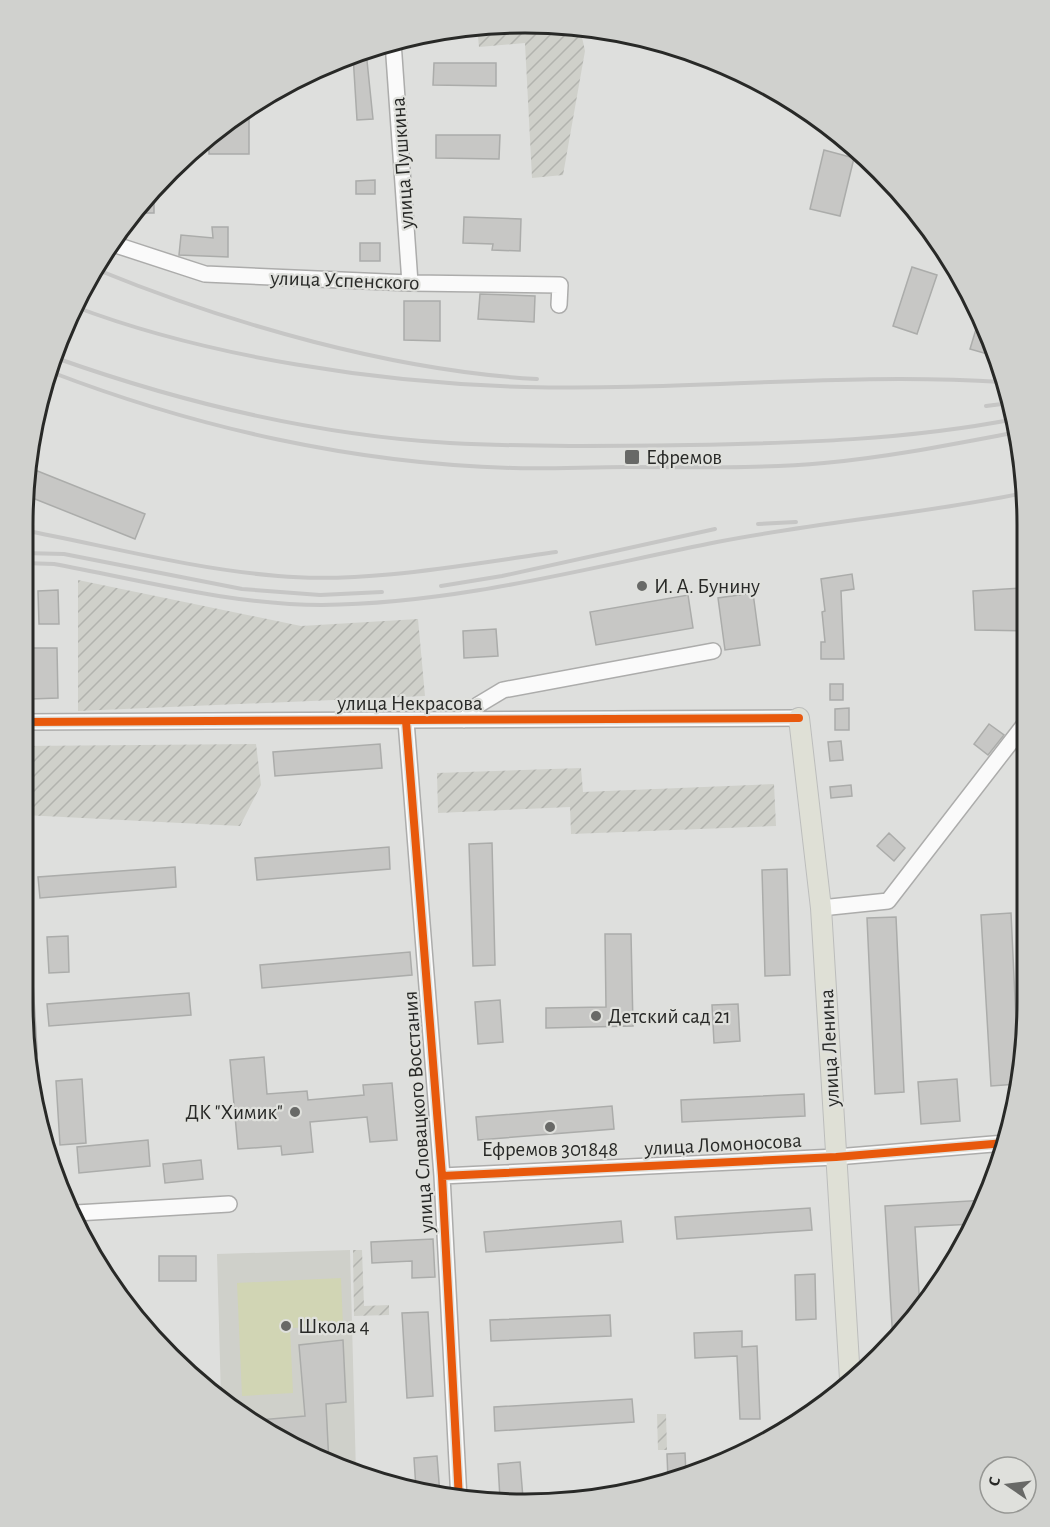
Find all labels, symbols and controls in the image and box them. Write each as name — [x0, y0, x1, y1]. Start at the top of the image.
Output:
street label: улица Пушкина — [387, 96, 418, 230]
street label: улица Успенского — [269, 267, 420, 294]
place label: Ефремов — [646, 447, 722, 468]
marker: Ефремов — [623, 448, 641, 466]
place label: И. А. Бунину — [654, 576, 760, 597]
marker: И. А. Бунину — [635, 579, 649, 593]
street label: улица Некрасова — [336, 693, 483, 714]
street label: улица Ленина — [816, 988, 843, 1108]
street label: улица Словацкого Восстания — [400, 990, 438, 1235]
place label: Детский сад 21 — [608, 1006, 731, 1027]
marker: Детский сад 21 — [589, 1009, 603, 1023]
place label: ДК "Химик" — [185, 1102, 283, 1123]
marker: ДК "Химик" — [288, 1105, 302, 1119]
marker: Ефремов 301848 — [543, 1120, 557, 1134]
street label: улица Ломоносова — [643, 1130, 803, 1159]
place label: Ефремов 301848 — [482, 1139, 618, 1160]
place label: Школа 4 — [298, 1316, 370, 1337]
marker: Школа 4 — [279, 1319, 293, 1333]
north arrow — [978, 1455, 1038, 1515]
text: С — [986, 1475, 1003, 1488]

